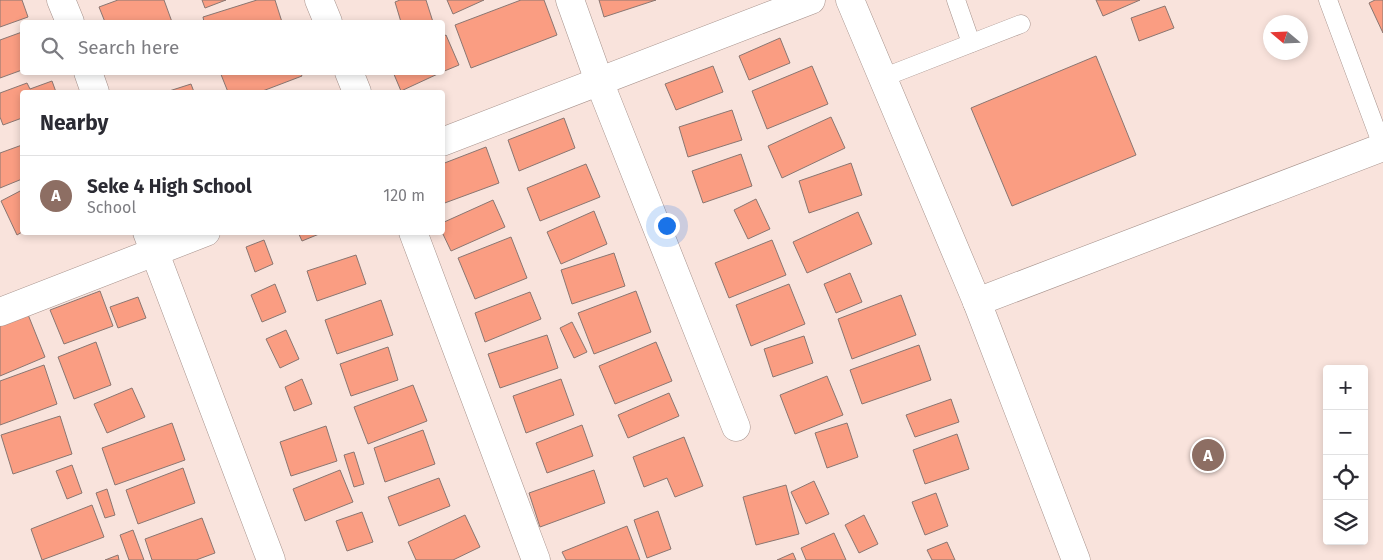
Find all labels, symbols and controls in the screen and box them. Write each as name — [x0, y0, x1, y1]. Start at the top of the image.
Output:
north arrow — [1263, 15, 1308, 60]
search box — [20, 20, 445, 75]
icon: search — [38, 34, 66, 62]
text: Search here — [78, 36, 179, 59]
text: Nearby — [40, 110, 108, 136]
text: Seke 4 High School — [87, 175, 252, 198]
text: A — [51, 186, 61, 205]
text: 120 m — [383, 186, 425, 205]
text: School — [87, 198, 136, 217]
your location — [654, 213, 680, 239]
map controls — [1323, 365, 1368, 545]
button: + — [1323, 365, 1368, 410]
button: − — [1323, 410, 1368, 455]
pin: A — [1192, 436, 1224, 474]
button: locate — [1323, 455, 1368, 500]
button: layers — [1323, 500, 1368, 545]

